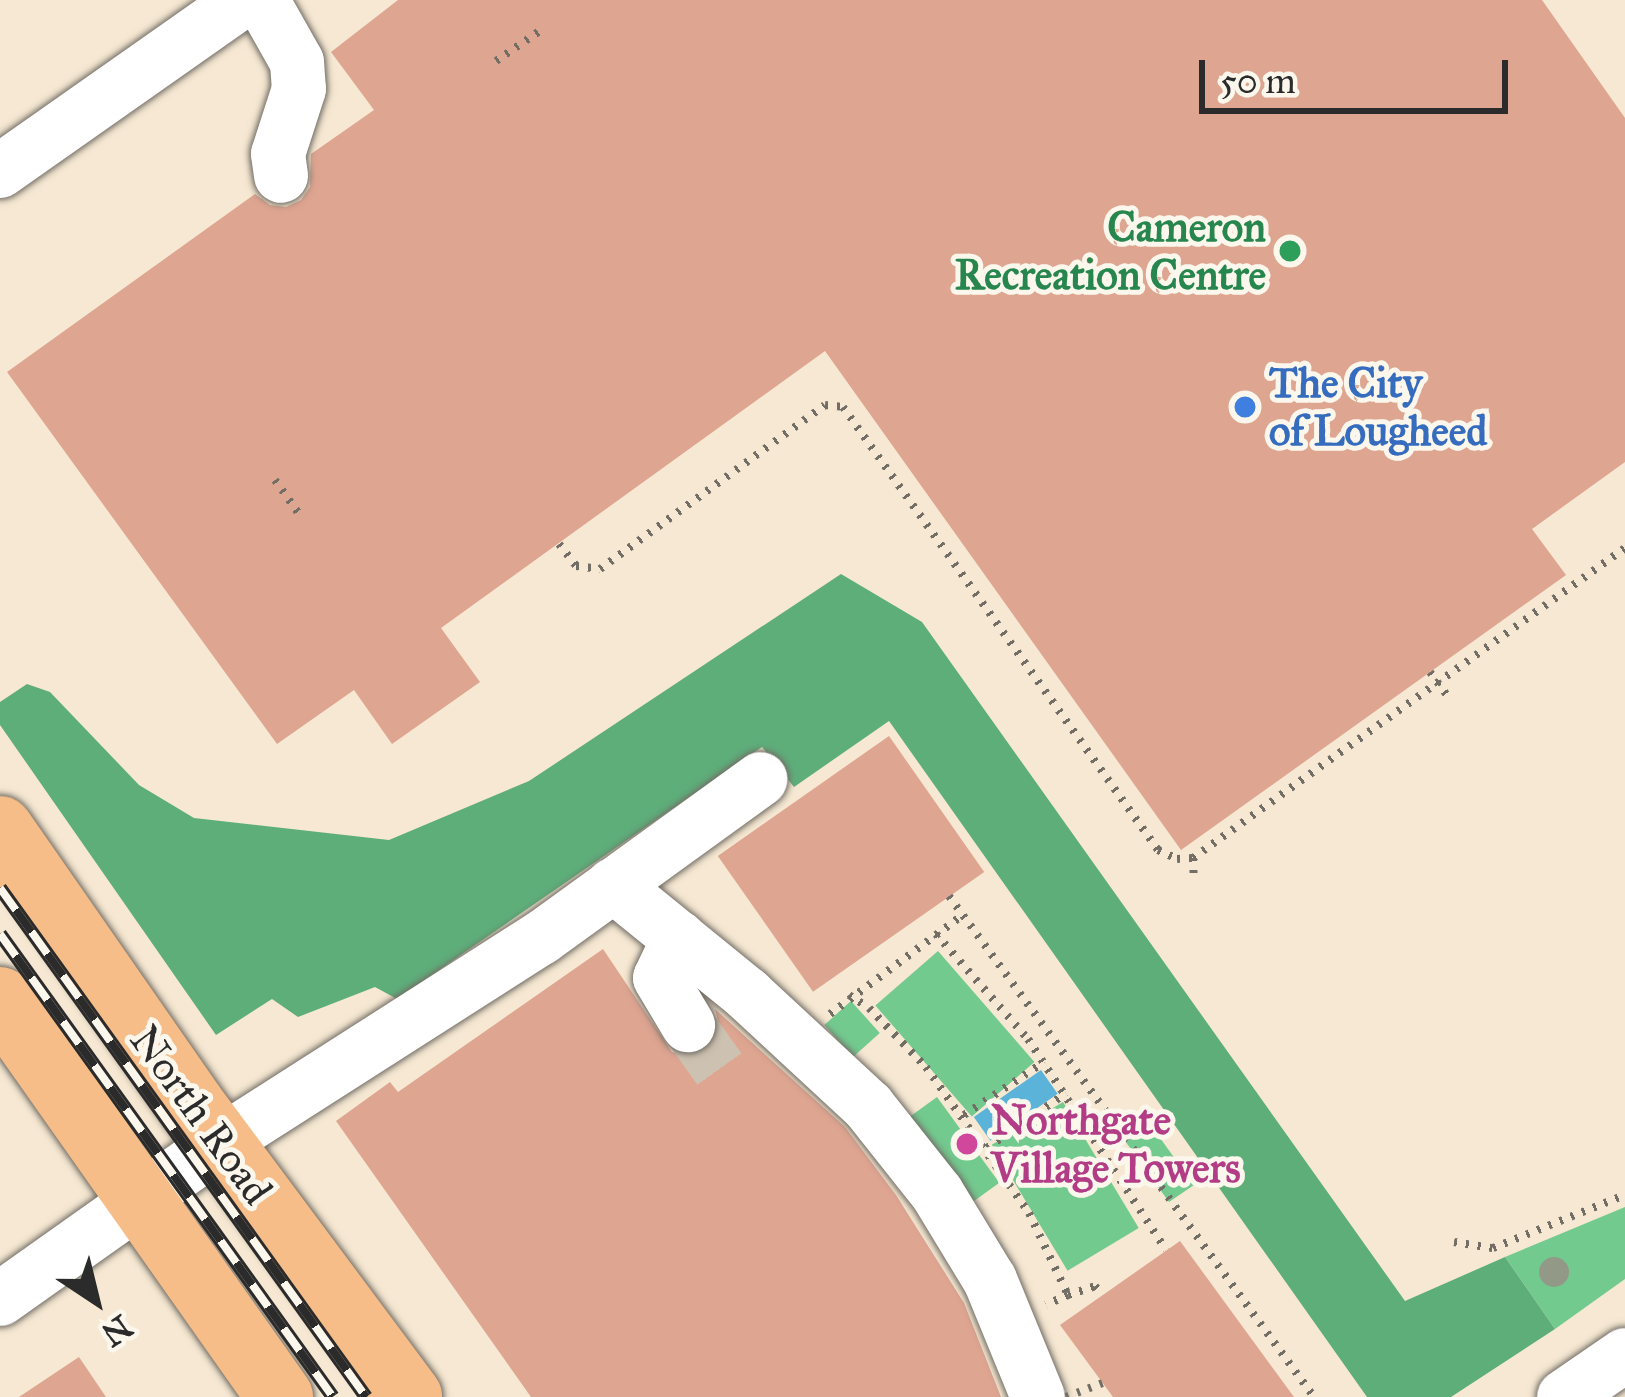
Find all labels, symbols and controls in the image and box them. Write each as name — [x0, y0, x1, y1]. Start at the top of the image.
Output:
scale bar — [1205, 36, 1514, 110]
text: 50 m — [1220, 59, 1296, 103]
place label: Cameron Recreation Centre — [955, 202, 1266, 300]
marker: Cameron Recreation Centre — [1277, 238, 1303, 264]
place label: The City of Lougheed — [1269, 358, 1487, 457]
marker: The City of Lougheed — [1232, 394, 1258, 420]
street label: North Road — [119, 1016, 283, 1214]
place label: Northgate Village Towers — [991, 1095, 1241, 1194]
marker: Northgate Village Towers — [954, 1131, 980, 1157]
north arrow — [36, 1241, 156, 1361]
text: N — [94, 1306, 140, 1355]

